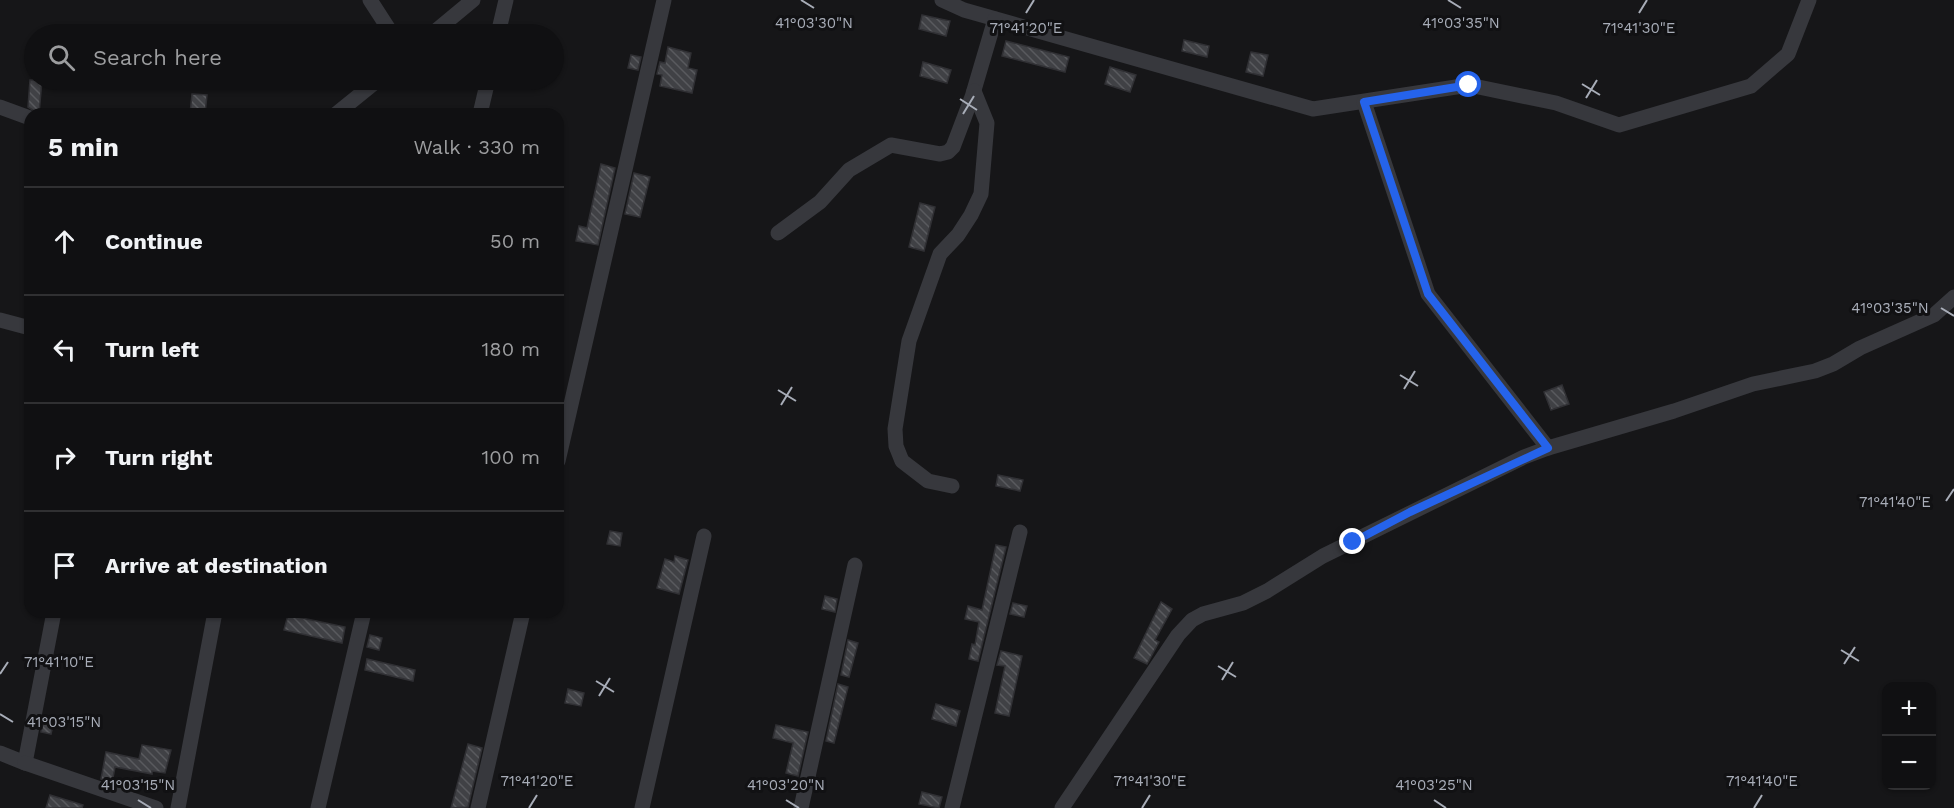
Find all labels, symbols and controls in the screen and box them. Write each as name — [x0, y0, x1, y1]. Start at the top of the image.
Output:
text: 41°03'30"N — [775, 14, 853, 32]
text: 41°03'35"N — [1422, 14, 1500, 32]
text: 71°41'20"E — [990, 19, 1062, 37]
text: 71°41'30"E — [1603, 19, 1675, 37]
search box — [24, 24, 564, 90]
icon: search — [45, 41, 78, 74]
text: Search here — [93, 45, 222, 70]
route start — [1455, 71, 1481, 97]
text: 5 min — [48, 132, 119, 162]
text: Walk · 330 m — [413, 135, 540, 159]
icon: ahead — [48, 225, 81, 258]
text: Continue — [105, 229, 203, 254]
text: 50 m — [490, 229, 540, 253]
text: 41°03'35"N — [1851, 299, 1929, 317]
icon: left — [48, 333, 81, 366]
text: Turn left — [105, 337, 199, 362]
text: 180 m — [482, 337, 540, 361]
icon: right — [48, 441, 81, 474]
text: Turn right — [105, 445, 212, 470]
text: 100 m — [481, 445, 540, 469]
text: 71°41'40"E — [1859, 493, 1931, 511]
route end — [1339, 528, 1365, 554]
icon: arrive — [48, 549, 81, 582]
text: Arrive at destination — [105, 553, 328, 578]
text: 71°41'10"E — [24, 653, 94, 671]
map controls — [1882, 682, 1936, 790]
button: + — [1882, 682, 1936, 736]
text: 41°03'15"N — [27, 713, 101, 731]
button: − — [1882, 736, 1936, 790]
text: 71°41'20"E — [501, 772, 573, 790]
text: 71°41'30"E — [1114, 772, 1186, 790]
text: 71°41'40"E — [1726, 772, 1798, 790]
text: 41°03'15"N — [101, 776, 175, 794]
text: 41°03'20"N — [747, 776, 825, 794]
text: 41°03'25"N — [1395, 776, 1473, 794]

